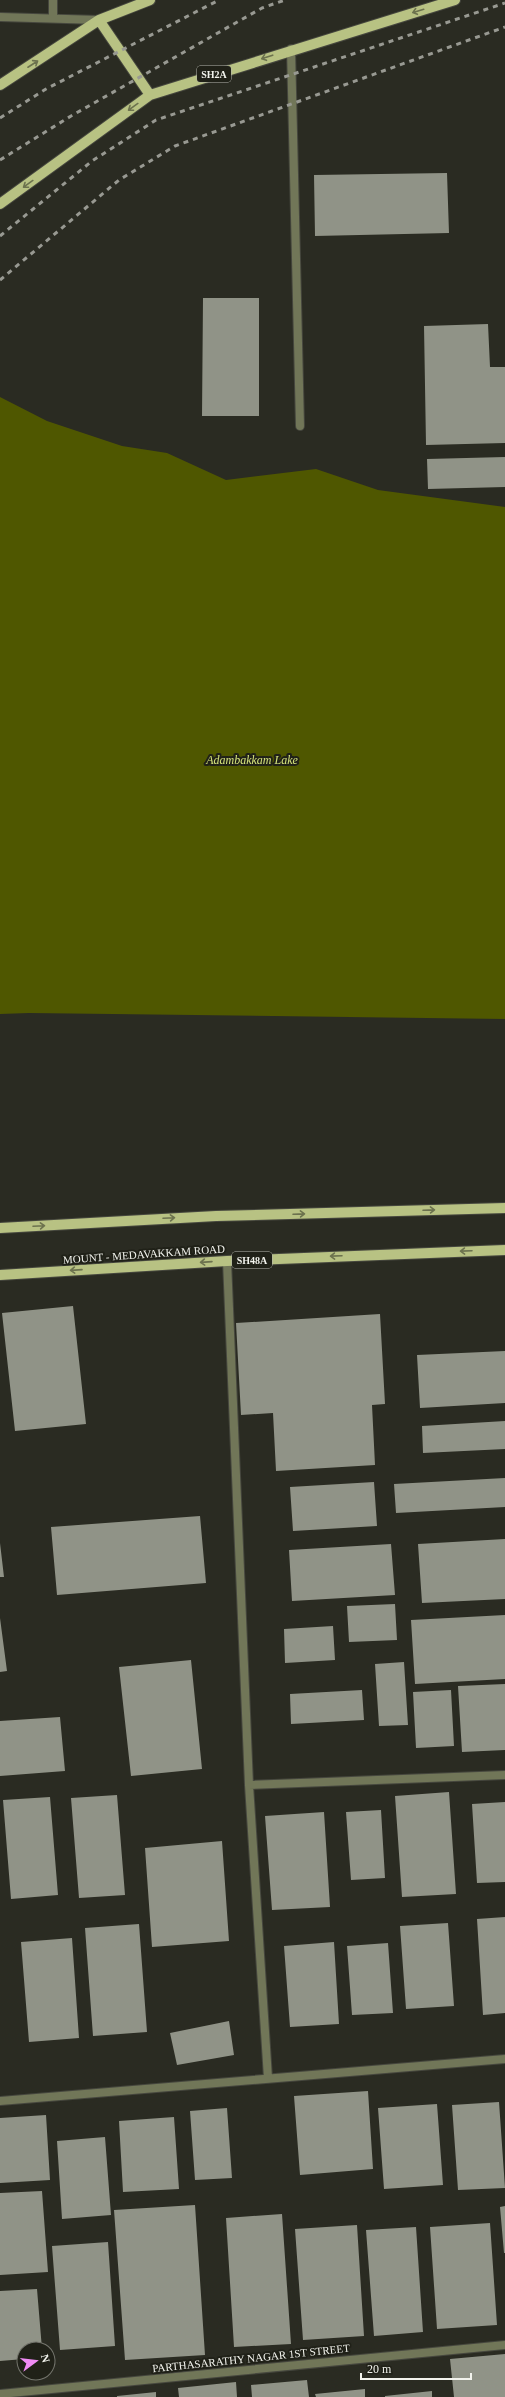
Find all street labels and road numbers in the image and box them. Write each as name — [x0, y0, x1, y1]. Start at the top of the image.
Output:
road number: SH2A — [197, 66, 231, 82]
street label: MOUNT - MEDAVAKKAM ROAD — [63, 1242, 225, 1266]
road number: SH48A — [232, 1252, 272, 1268]
street label: PARTHASARATHY NAGAR 1ST STREET — [152, 2342, 351, 2374]

